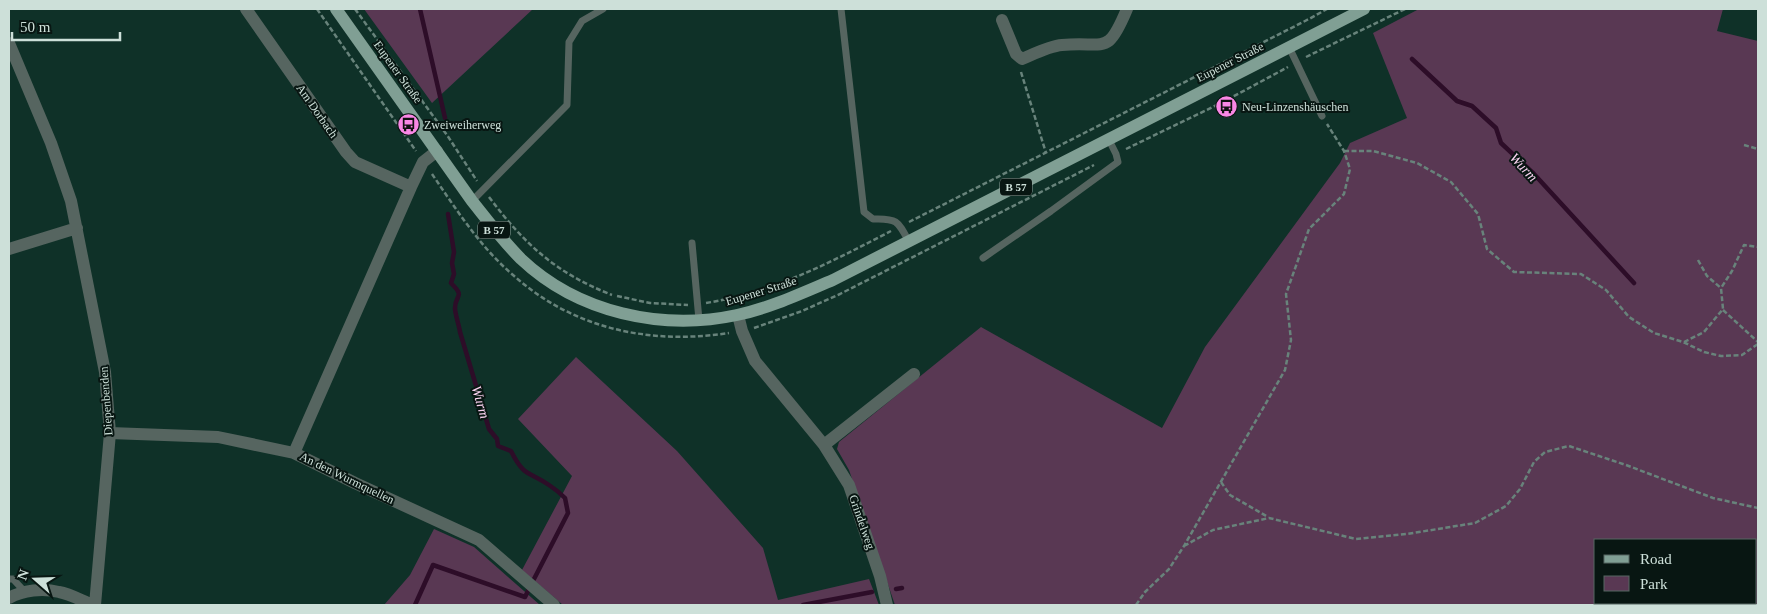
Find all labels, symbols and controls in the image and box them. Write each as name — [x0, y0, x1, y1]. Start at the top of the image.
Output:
scale bar — [12, 10, 120, 42]
text: 50 m — [20, 19, 51, 35]
street label: Eupener Straße — [371, 38, 425, 106]
street label: Eupener Straße — [1194, 39, 1266, 85]
street label: Am Dorbach — [293, 81, 341, 141]
bus stop icon: Neu-Linzenshäuschen — [1214, 95, 1238, 119]
place label: Neu-Linzenshäuschen — [1242, 100, 1349, 114]
bus stop icon: Zweiweiherweg — [396, 113, 420, 137]
place label: Zweiweiherweg — [424, 118, 501, 132]
water label: Wurm — [1507, 150, 1541, 185]
road number: B 57 — [1000, 178, 1032, 196]
road number: B 57 — [478, 222, 510, 238]
street label: Eupener Straße — [724, 274, 798, 308]
street label: Diepenbenden — [97, 366, 115, 436]
water label: Wurm — [469, 384, 492, 420]
street label: An den Wurmquellen — [298, 449, 396, 507]
street label: Grindelweg — [846, 493, 878, 551]
legend — [1594, 539, 1757, 604]
text: Road — [1640, 551, 1672, 567]
north arrow — [10, 554, 60, 604]
text: N — [14, 567, 32, 582]
text: Park — [1640, 576, 1668, 592]

